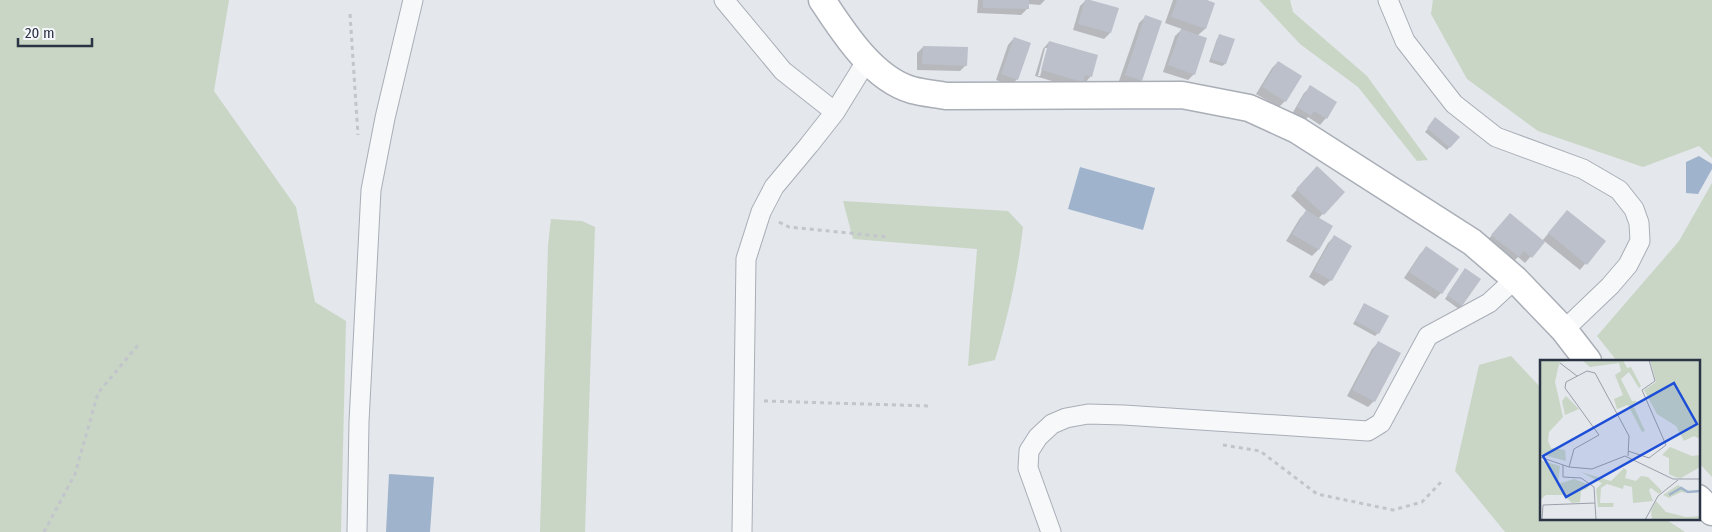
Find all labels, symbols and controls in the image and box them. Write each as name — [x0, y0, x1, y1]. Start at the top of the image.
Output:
scale bar — [18, 15, 91, 47]
text: 20 m — [25, 24, 55, 42]
inset map — [1540, 360, 1700, 520]

